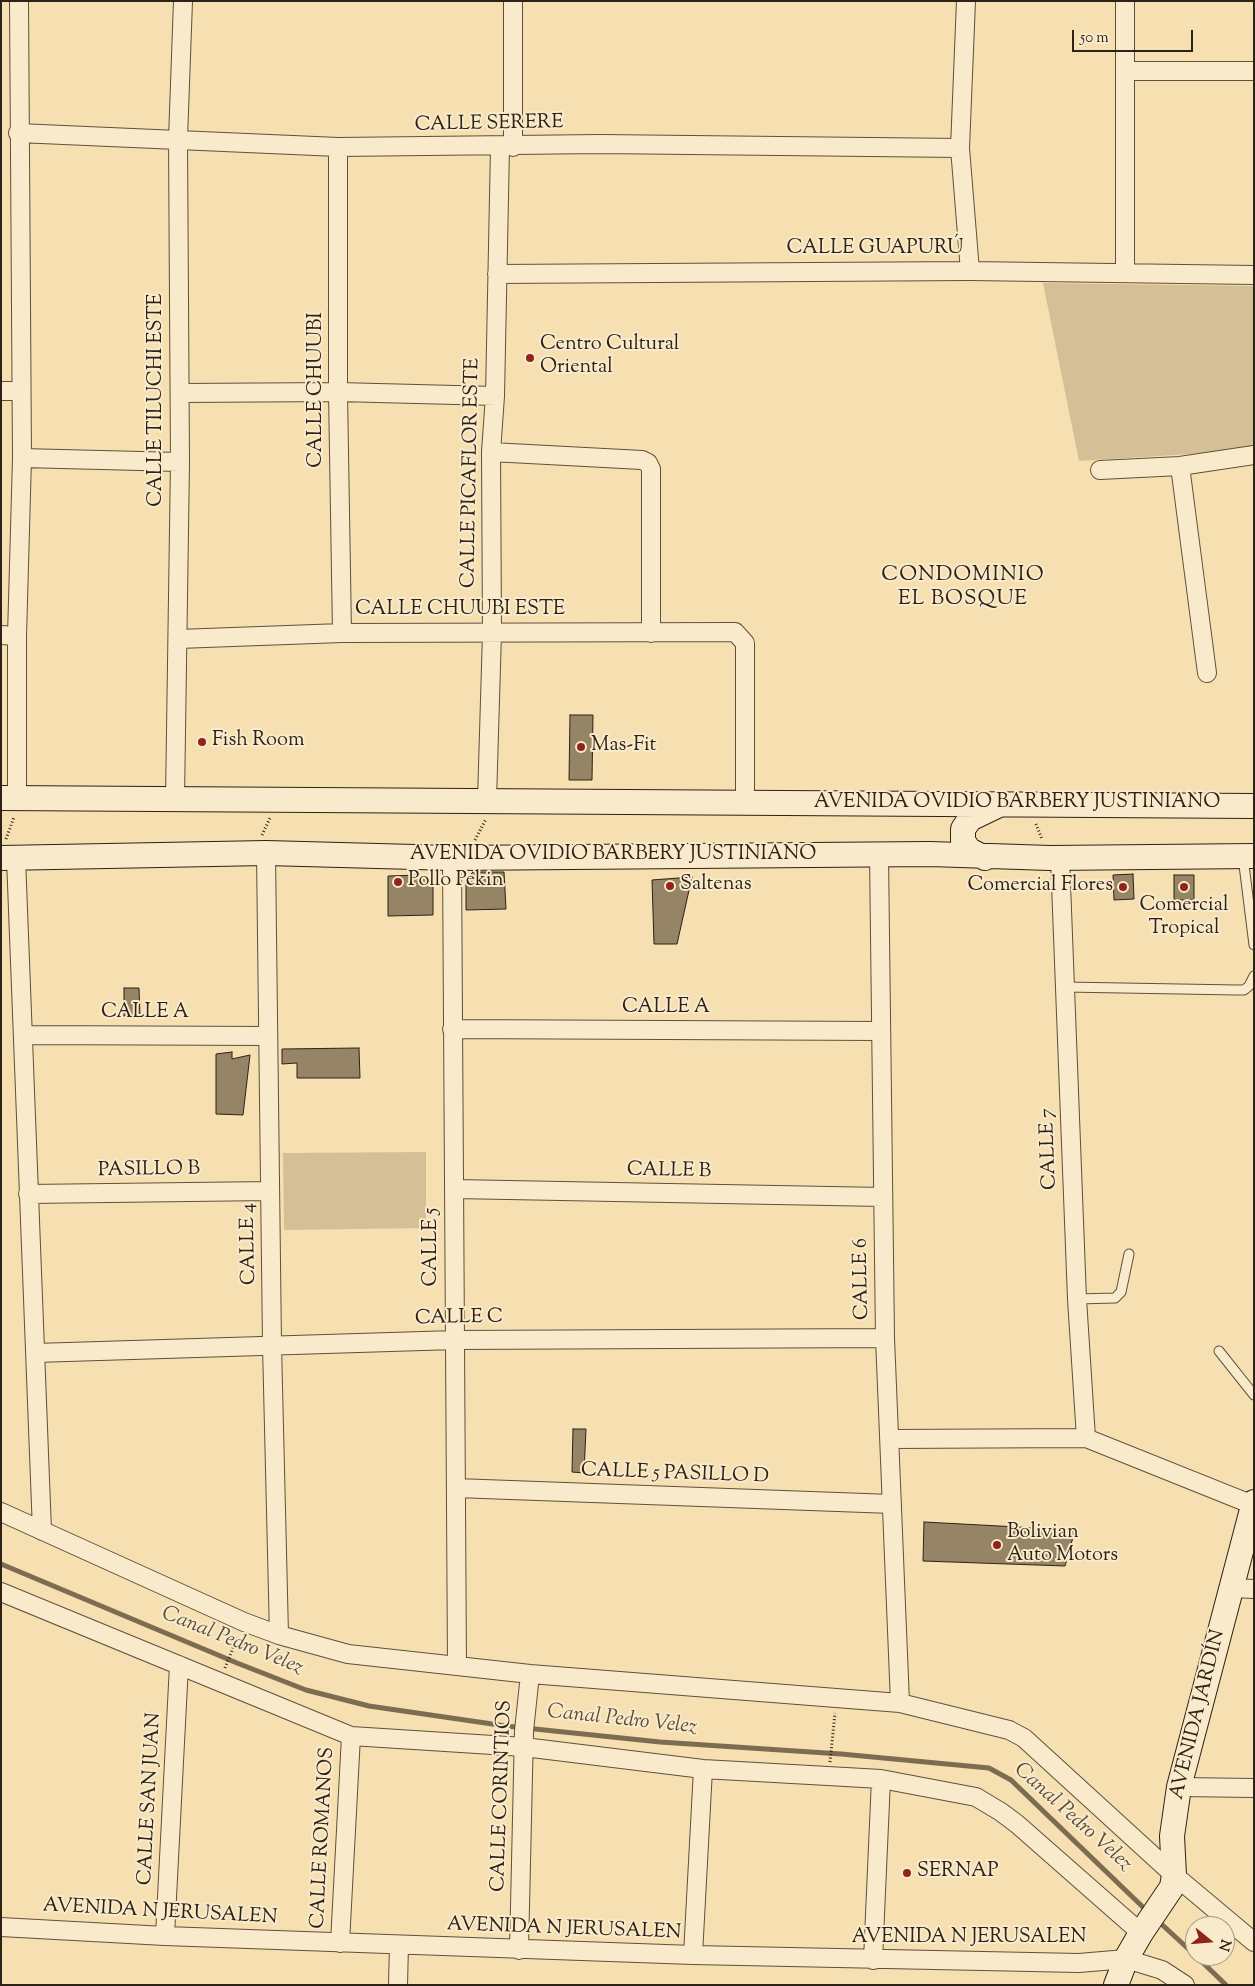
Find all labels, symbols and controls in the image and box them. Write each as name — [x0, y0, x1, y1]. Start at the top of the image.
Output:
scale bar — [1075, 20, 1196, 52]
text: 50 m — [1080, 28, 1109, 49]
street label: CALLE SERERE — [414, 112, 564, 138]
street label: CALLE GUAPURÚ — [787, 238, 963, 262]
street label: CALLE TILUCHI ESTE — [146, 293, 170, 507]
street label: CALLE CHUUBI — [306, 312, 330, 468]
place label: Centro Cultural Oriental — [540, 334, 679, 381]
marker: Centro Cultural Oriental — [524, 352, 536, 364]
street label: CALLE PICAFLOR ESTE — [458, 358, 486, 588]
district label: CONDOMINIO EL BOSQUE — [880, 563, 1046, 613]
street label: CALLE CHUUBI ESTE — [355, 599, 565, 623]
place label: Fish Room — [212, 730, 305, 754]
place label: Mas-Fit — [591, 735, 656, 759]
marker: Fish Room — [196, 736, 208, 748]
marker: Mas-Fit — [575, 741, 587, 753]
street label: AVENIDA OVIDIO BARBERY JUSTINIANO — [814, 792, 1220, 816]
street label: AVENIDA OVIDIO BARBERY JUSTINIANO — [410, 844, 816, 868]
place label: Pollo Pekin — [408, 870, 503, 894]
place label: Saltenas — [680, 874, 752, 898]
place label: Comercial Flores — [967, 875, 1113, 899]
marker: Pollo Pekin — [392, 876, 404, 888]
marker: Saltenas — [664, 880, 676, 892]
marker: Comercial Flores — [1117, 881, 1129, 893]
marker: Comercial Tropical — [1178, 881, 1190, 893]
place label: Comercial Tropical — [1139, 895, 1229, 942]
street label: CALLE A — [622, 997, 710, 1021]
street label: CALLE A — [101, 1002, 189, 1026]
street label: CALLE 7 — [1037, 1108, 1063, 1190]
street label: PASILLO B — [98, 1158, 200, 1184]
street label: CALLE B — [627, 1159, 711, 1185]
street label: CALLE 4 — [237, 1203, 263, 1285]
street label: CALLE 5 — [421, 1208, 445, 1286]
street label: CALLE 6 — [850, 1238, 876, 1320]
street label: CALLE C — [415, 1306, 503, 1332]
street label: CALLE 5 PASILLO D — [581, 1460, 769, 1490]
place label: Bolivian Auto Motors — [1007, 1522, 1118, 1569]
marker: Bolivian Auto Motors — [991, 1539, 1003, 1551]
water label: Canal Pedro Velez — [157, 1602, 307, 1682]
street label: AVENIDA JARDÍN — [1166, 1628, 1232, 1802]
street label: CALLE CORINTIOS — [488, 1700, 518, 1892]
water label: Canal Pedro Velez — [546, 1701, 698, 1741]
street label: CALLE SAN JUAN — [134, 1712, 168, 1886]
street label: CALLE ROMANOS — [307, 1746, 341, 1930]
water label: Canal Pedro Velez — [1008, 1758, 1136, 1878]
place label: SERNAP — [917, 1861, 999, 1885]
marker: SERNAP — [901, 1867, 913, 1879]
street label: AVENIDA N JERUSALEN — [42, 1895, 278, 1931]
street label: AVENIDA N JERUSALEN — [446, 1914, 682, 1946]
north arrow — [1185, 1916, 1235, 1966]
street label: AVENIDA N JERUSALEN — [852, 1927, 1086, 1951]
text: N — [1212, 1937, 1235, 1953]

